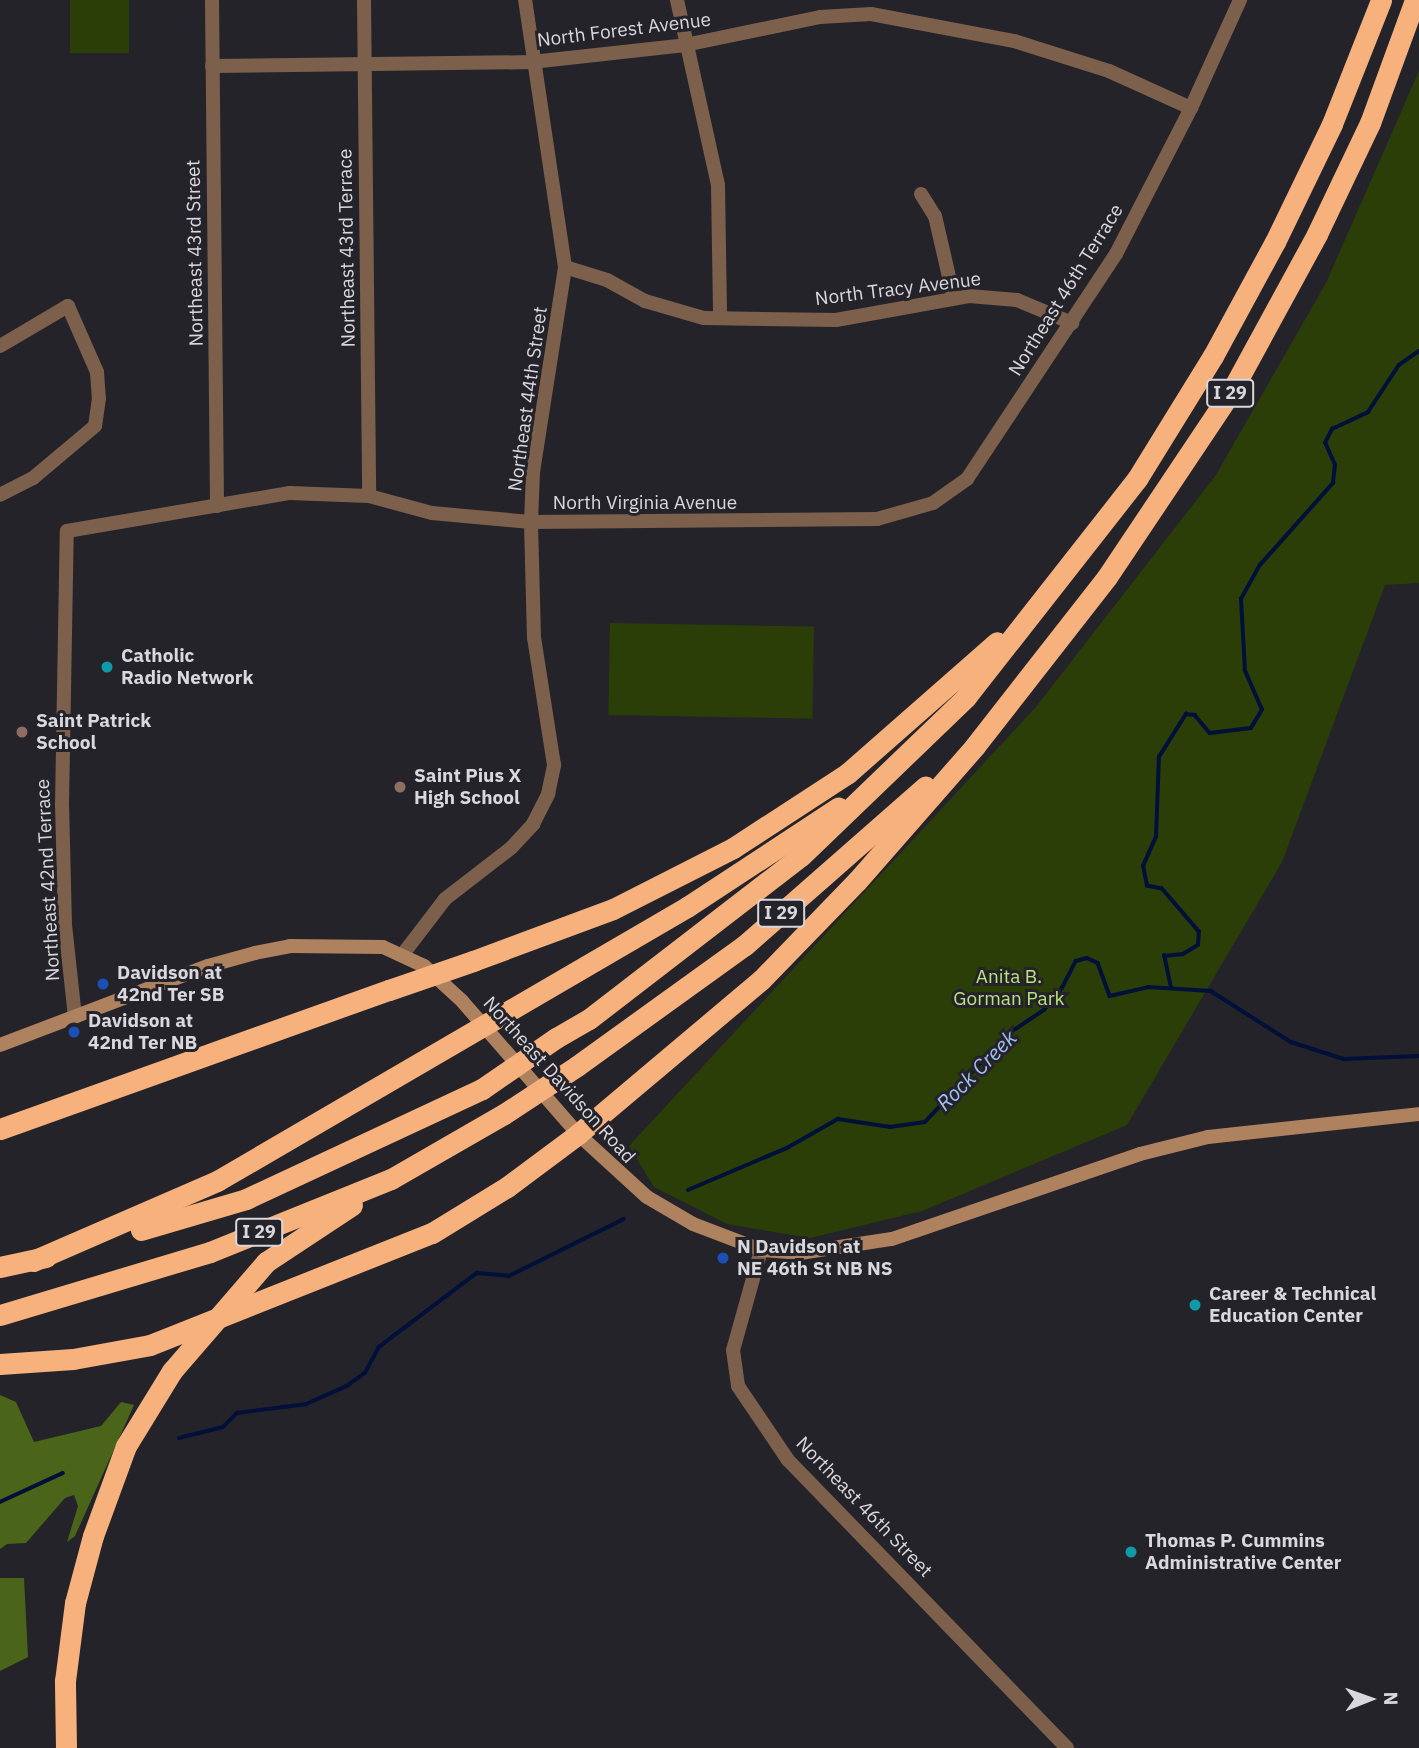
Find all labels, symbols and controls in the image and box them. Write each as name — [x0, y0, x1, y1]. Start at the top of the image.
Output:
street label: North Forest Avenue — [536, 8, 712, 52]
street label: Northeast 43rd Terrace — [334, 149, 360, 347]
street label: Northeast 43rd Street — [182, 159, 208, 347]
street label: Northeast 46th Terrace — [1004, 200, 1128, 380]
street label: North Tracy Avenue — [814, 268, 982, 310]
street label: Northeast 44th Street — [504, 305, 552, 493]
road number: I 29 — [1206, 379, 1254, 408]
street label: North Virginia Avenue — [553, 492, 737, 514]
place label: Catholic Radio Network — [121, 645, 253, 689]
marker: Catholic Radio Network — [99, 659, 115, 675]
place label: Saint Patrick School — [36, 710, 151, 754]
marker: Saint Patrick School — [14, 724, 30, 740]
place label: Saint Pius X High School — [414, 765, 521, 809]
street label: Northeast 42nd Terrace — [31, 778, 65, 982]
marker: Saint Pius X High School — [392, 779, 408, 795]
road number: I 29 — [756, 898, 806, 928]
place label: Davidson at 42nd Ter SB — [117, 962, 224, 1006]
park label: Anita B. Gorman Park — [953, 966, 1065, 1010]
marker: Davidson at 42nd Ter SB — [95, 976, 111, 992]
street label: Northeast Davidson Road — [478, 992, 640, 1168]
place label: Davidson at 42nd Ter NB — [88, 1010, 197, 1054]
marker: Davidson at 42nd Ter NB — [66, 1024, 82, 1040]
water label: Rock Creek — [931, 1025, 1021, 1115]
road number: I 29 — [234, 1218, 284, 1246]
place label: N Davidson at NE 46th St NB NS — [737, 1236, 893, 1280]
marker: N Davidson at NE 46th St NB NS — [715, 1250, 731, 1266]
place label: Career & Technical Education Center — [1209, 1283, 1376, 1327]
marker: Career & Technical Education Center — [1187, 1297, 1203, 1313]
street label: Northeast 46th Street — [791, 1432, 937, 1582]
place label: Thomas P. Cummins Administrative Center — [1145, 1530, 1341, 1574]
marker: Thomas P. Cummins Administrative Center — [1123, 1544, 1139, 1560]
north arrow — [1335, 1664, 1405, 1734]
text: N — [1379, 1692, 1403, 1706]

